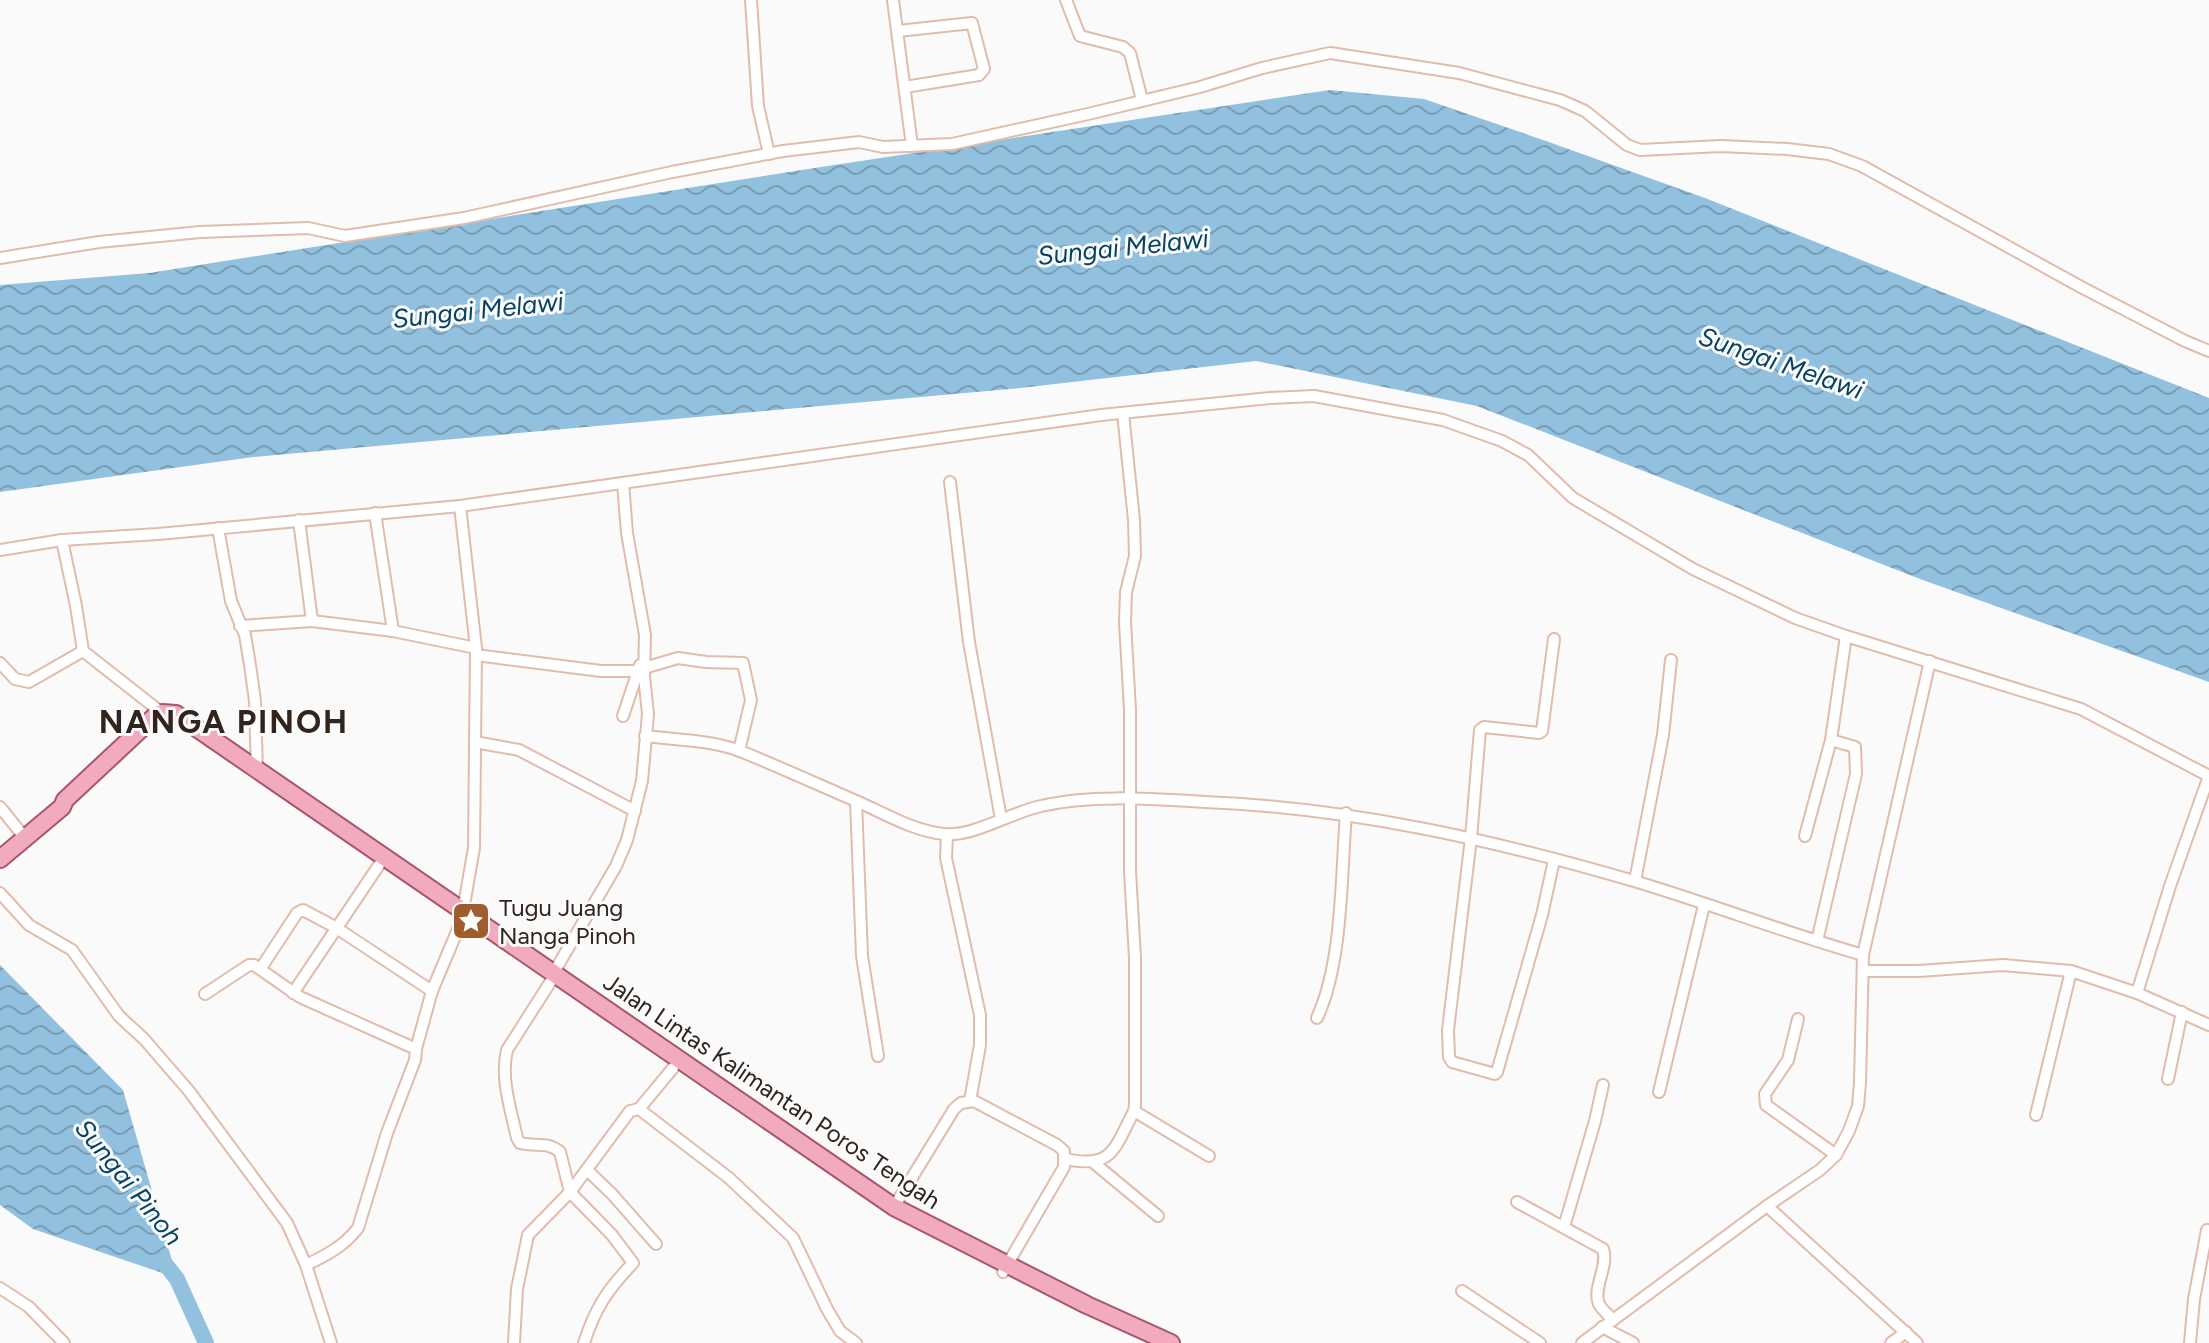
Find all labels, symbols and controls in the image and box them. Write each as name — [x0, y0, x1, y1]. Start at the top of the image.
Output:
water label: Sungai Melawi — [1036, 222, 1211, 272]
water label: Sungai Melawi — [391, 285, 566, 335]
water label: Sungai Melawi — [1695, 320, 1868, 406]
district label: NANGA PINOH — [99, 703, 349, 741]
place label: Tugu Juang Nanga Pinoh — [499, 893, 636, 950]
place icon: Tugu Juang Nanga Pinoh — [450, 900, 492, 942]
street label: Jalan Lintas Kalimantan Poros Tengah — [598, 967, 946, 1215]
water label: Sungai Pinoh — [68, 1112, 190, 1252]

